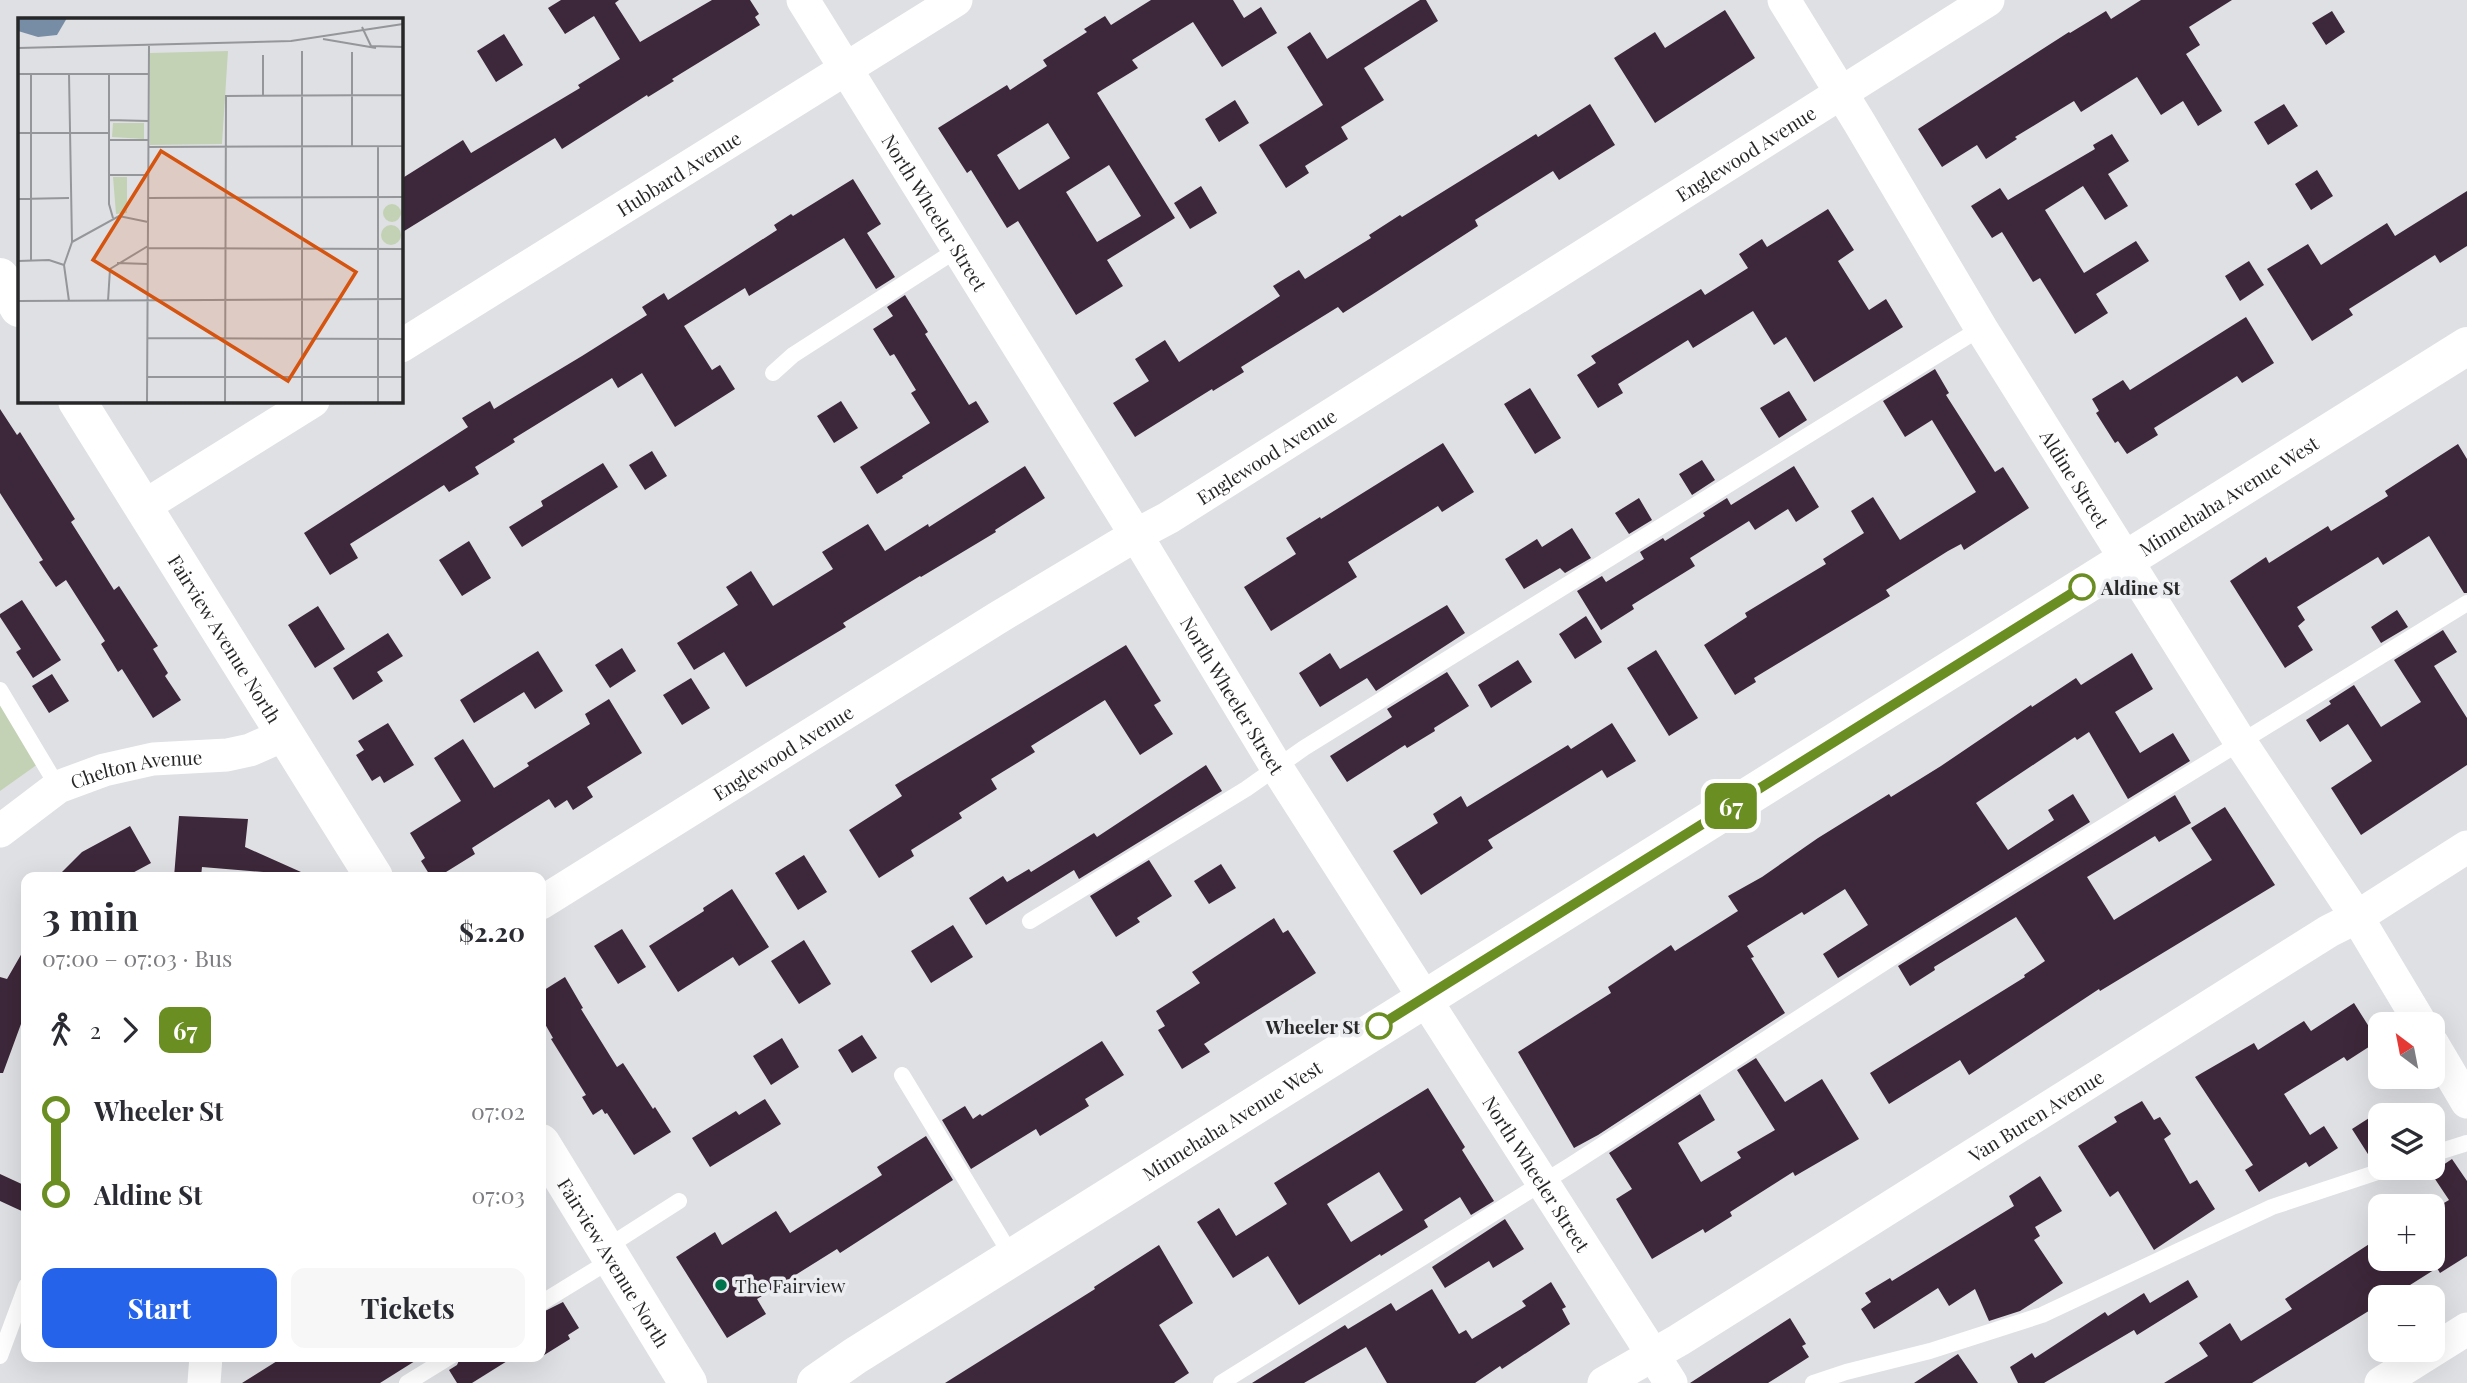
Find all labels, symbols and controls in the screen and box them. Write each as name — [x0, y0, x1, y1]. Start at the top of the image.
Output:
inset map — [18, 18, 402, 402]
street label: Englewood Avenue — [1671, 99, 1820, 207]
street label: Hubbard Avenue — [611, 124, 746, 222]
street label: North Wheeler Street — [876, 129, 994, 296]
street label: Englewood Avenue — [1191, 402, 1341, 510]
street label: Aldine Street — [2034, 424, 2116, 532]
street label: Minnehaha Avenue West — [2134, 429, 2323, 562]
street label: Fairview Avenue North — [163, 549, 288, 728]
marker: Aldine St — [2069, 574, 2095, 600]
place label: Aldine St — [2100, 574, 2181, 600]
street label: North Wheeler Street — [1175, 611, 1291, 779]
street label: Englewood Avenue — [708, 698, 858, 806]
street label: Chelton Avenue — [66, 743, 203, 794]
line badge: 67 — [1700, 783, 1762, 829]
text: 67 — [1719, 790, 1743, 822]
text: 3 min — [42, 890, 139, 941]
text: $2.20 — [459, 914, 525, 949]
text: 07:00 – 07:03 · Bus — [42, 942, 232, 973]
icon: walk — [42, 1011, 80, 1049]
icon: forward — [111, 1011, 149, 1049]
north arrow — [2368, 1012, 2445, 1088]
map controls — [2368, 1012, 2445, 1362]
place label: Wheeler St — [1264, 1013, 1360, 1039]
marker: Wheeler St — [1366, 1013, 1392, 1039]
text: 2 — [90, 1014, 101, 1045]
text: 67 — [173, 1014, 197, 1046]
street label: Minnehaha Avenue West — [1137, 1054, 1327, 1186]
street label: Van Buren Avenue — [1962, 1063, 2108, 1168]
street label: North Wheeler Street — [1477, 1091, 1596, 1257]
text: Wheeler St — [94, 1093, 223, 1128]
text: 07:02 — [471, 1095, 525, 1126]
button: layers — [2368, 1103, 2445, 1180]
street label: Fairview Avenue North — [552, 1173, 676, 1352]
text: Aldine St — [94, 1177, 202, 1212]
text: 07:03 — [472, 1179, 525, 1210]
button: + — [2368, 1194, 2445, 1271]
button: Start — [42, 1268, 277, 1348]
button: Tickets — [291, 1268, 525, 1348]
place label: The Fairview — [735, 1272, 846, 1298]
marker: The Fairview — [713, 1277, 729, 1293]
button: − — [2368, 1285, 2445, 1362]

